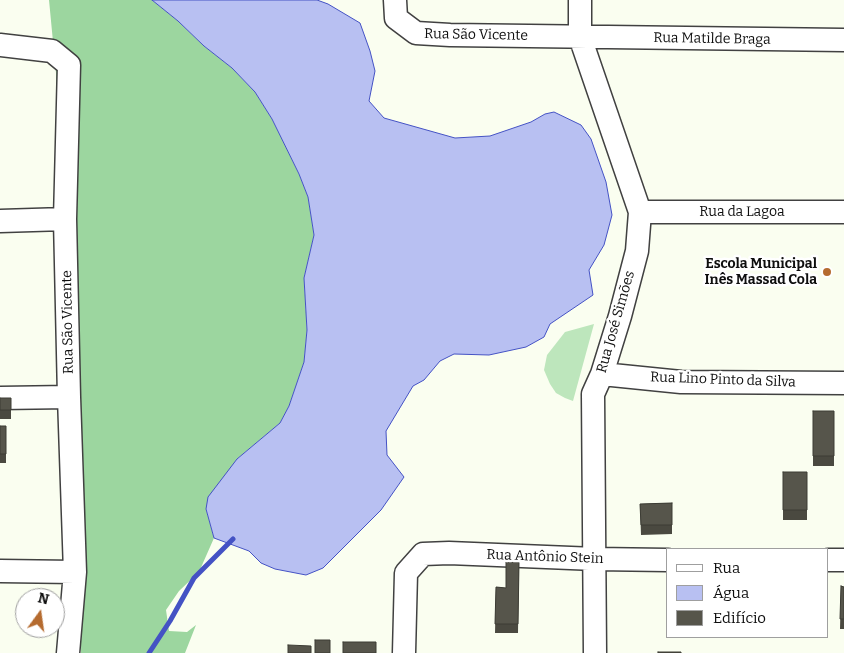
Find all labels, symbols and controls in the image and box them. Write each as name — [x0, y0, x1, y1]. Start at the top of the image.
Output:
street label: Rua São Vicente — [424, 26, 528, 44]
street label: Rua Matilde Braga — [653, 30, 771, 48]
street label: Rua da Lagoa — [699, 204, 785, 220]
place label: Escola Municipal Inês Massad Cola — [705, 256, 817, 288]
marker: Escola Municipal Inês Massad Cola — [821, 266, 833, 278]
street label: Rua José Simões — [593, 269, 639, 375]
street label: Rua São Vicente — [59, 270, 77, 374]
street label: Rua Lino Pinto da Silva — [650, 369, 796, 391]
street label: Rua Antônio Stein — [486, 547, 604, 567]
legend — [666, 548, 829, 638]
text: Rua — [713, 559, 740, 577]
text: Água — [713, 584, 749, 602]
north arrow — [15, 588, 65, 638]
text: N — [36, 589, 51, 608]
text: Edifício — [713, 609, 766, 627]

